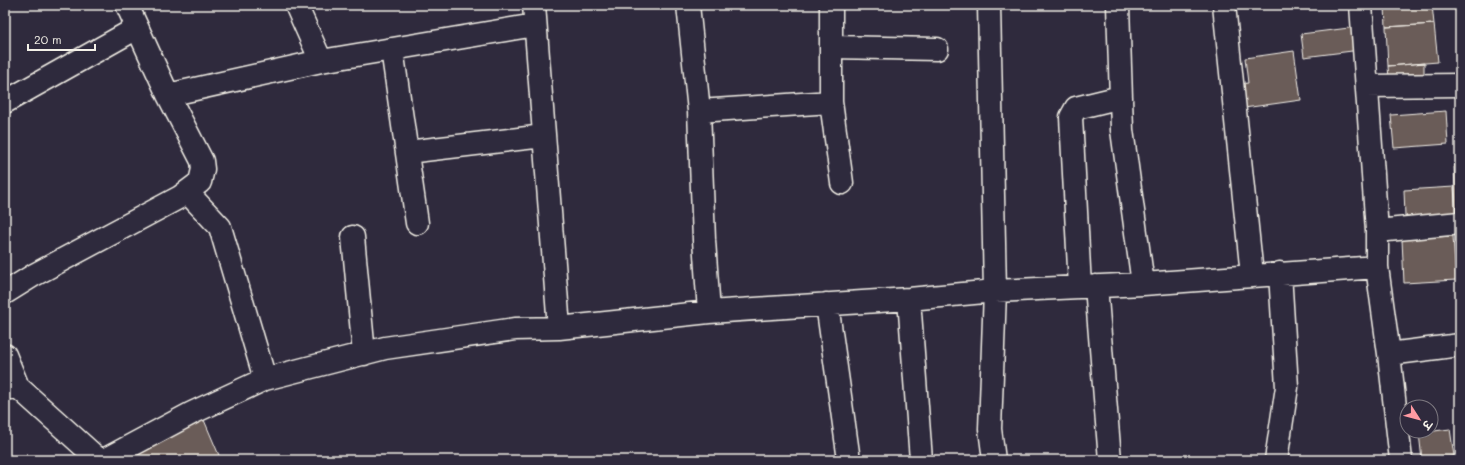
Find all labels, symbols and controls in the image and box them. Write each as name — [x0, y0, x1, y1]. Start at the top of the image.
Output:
scale bar — [28, 26, 95, 52]
text: 20 m — [34, 31, 62, 47]
north arrow — [1399, 399, 1439, 439]
text: उ — [1418, 417, 1436, 434]

